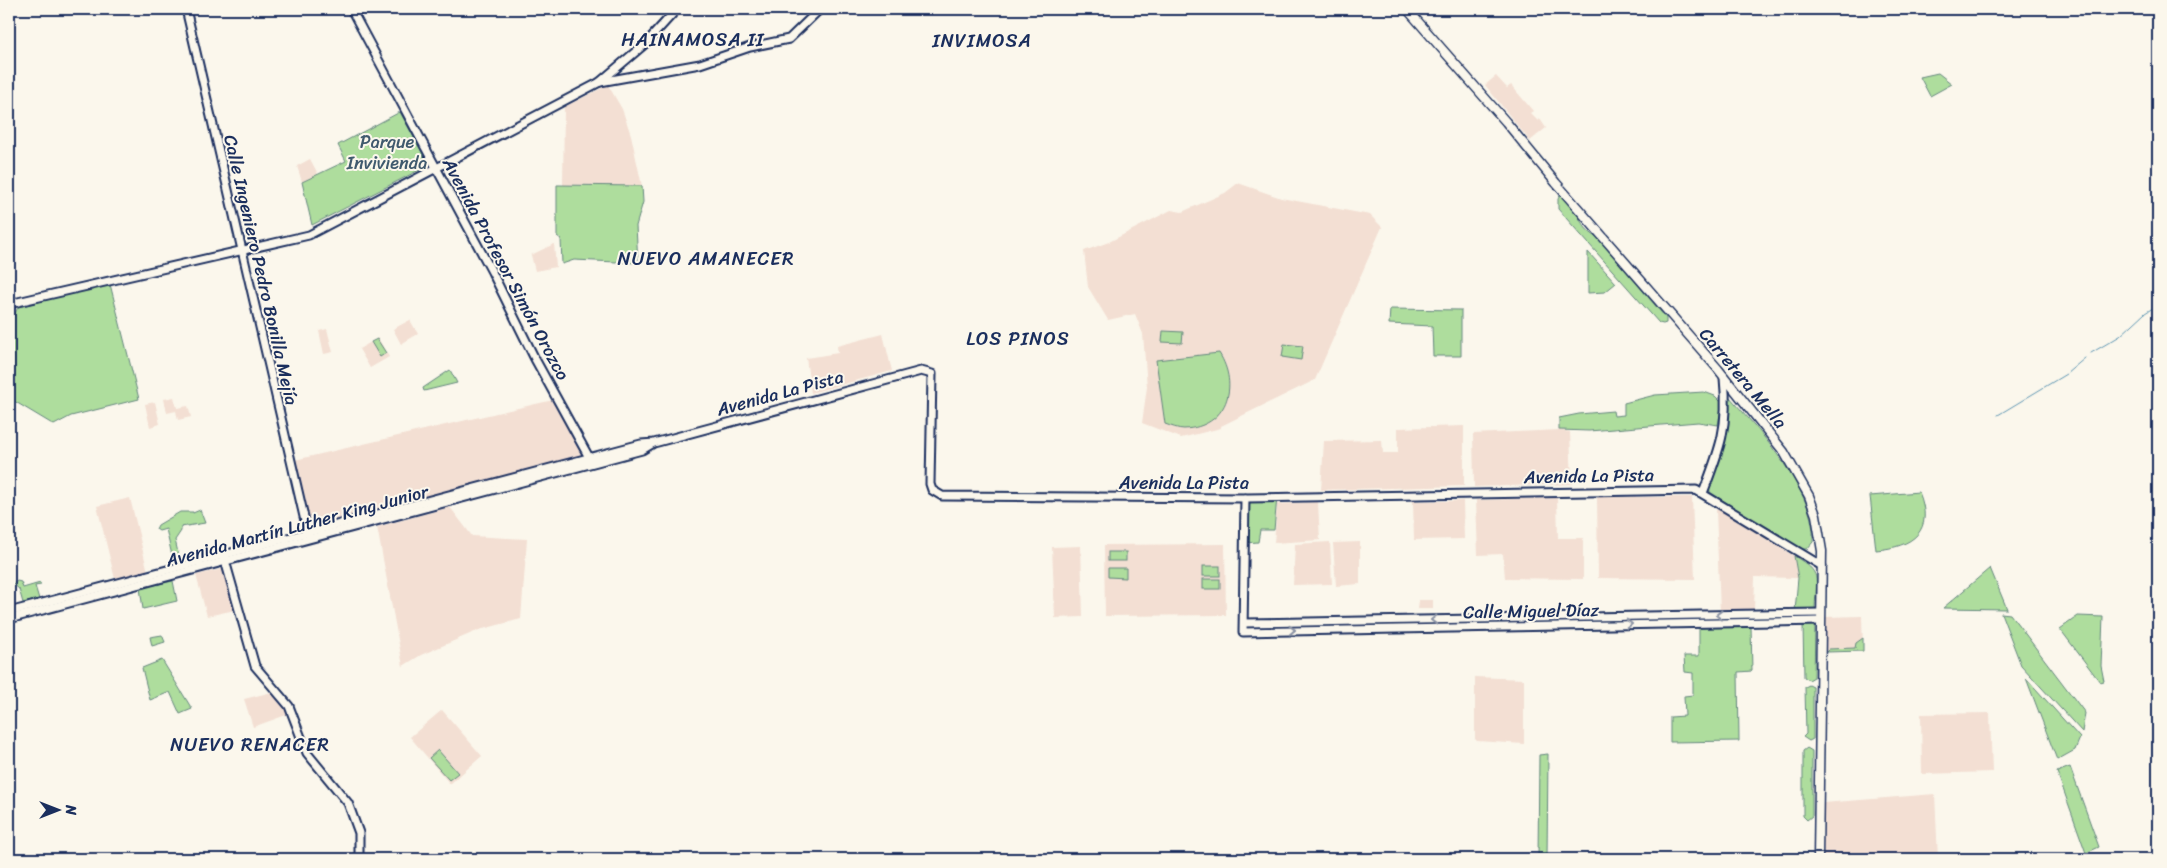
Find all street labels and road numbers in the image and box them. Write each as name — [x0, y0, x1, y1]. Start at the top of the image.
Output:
street label: Calle Ingeniero Pedro Bonilla Mejía — [214, 132, 308, 408]
street label: Avenida Profesor Simón Orozco — [433, 151, 579, 386]
street label: Carretera Mella — [1691, 320, 1795, 436]
street label: Avenida La Pista — [712, 361, 847, 426]
street label: Avenida La Pista — [1523, 459, 1654, 493]
street label: Avenida La Pista — [1118, 467, 1249, 499]
street label: Avenida Martín Luther King Junior — [161, 475, 433, 577]
street label: Calle Miguel Díaz — [1463, 594, 1600, 628]

